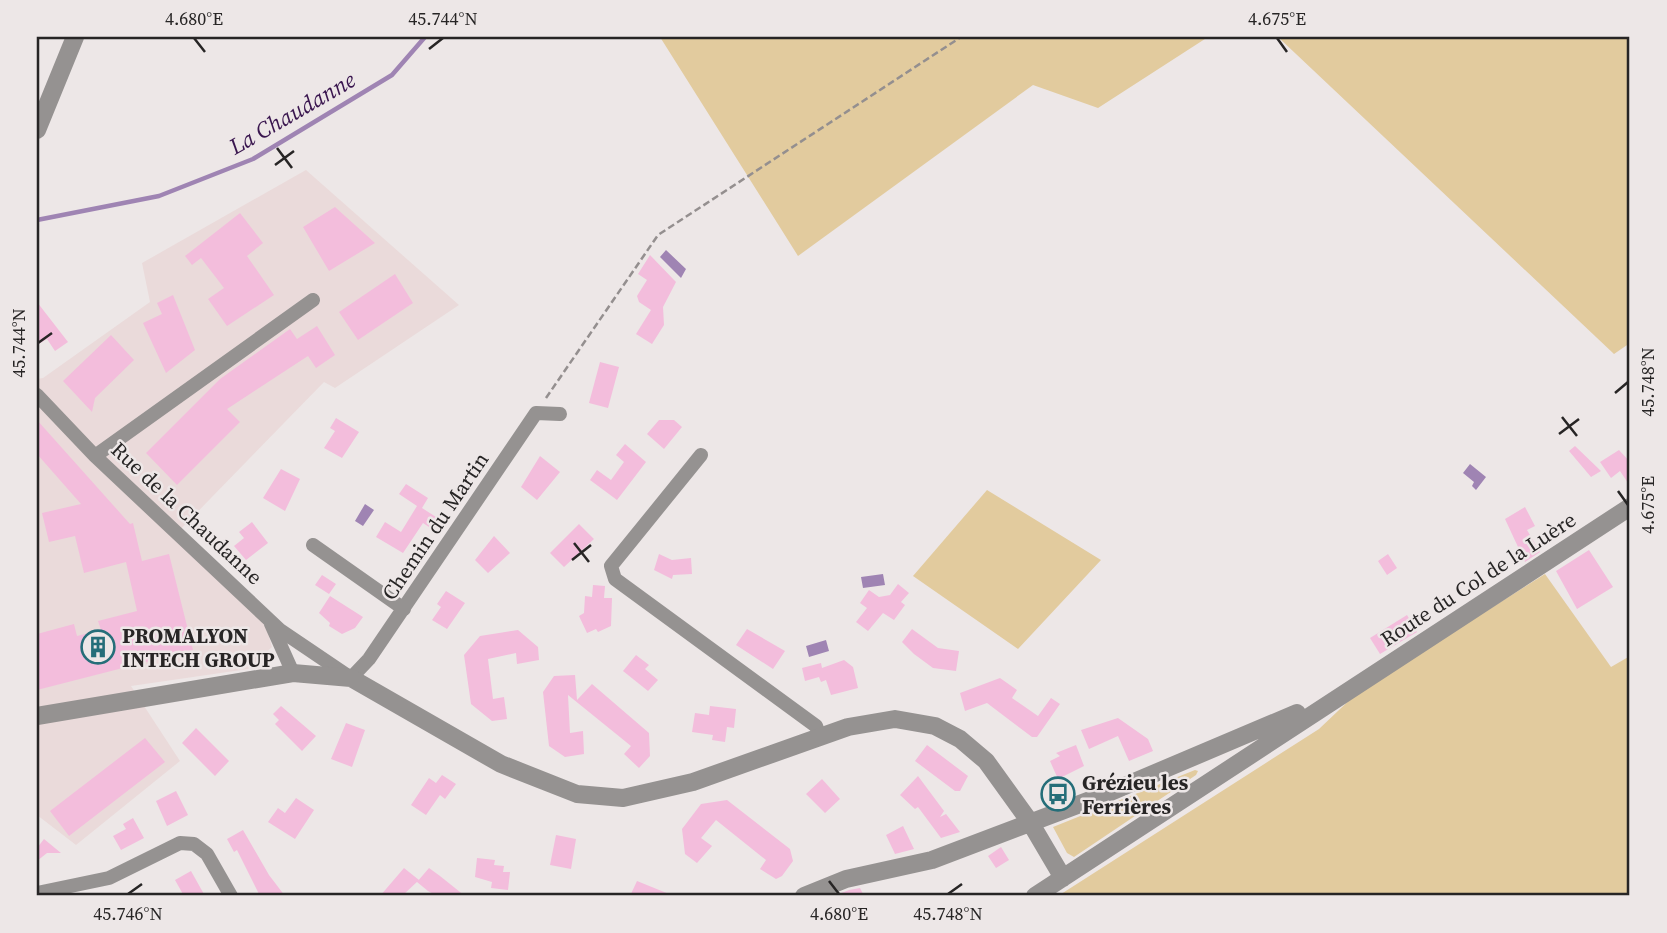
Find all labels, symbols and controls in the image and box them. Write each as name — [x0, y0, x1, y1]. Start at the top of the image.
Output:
text: 4.680°E — [165, 6, 223, 31]
text: 45.744°N — [408, 6, 478, 31]
text: 4.675°E — [1248, 6, 1306, 31]
water label: La Chaudanne — [222, 64, 362, 163]
text: 45.744°N — [6, 308, 31, 378]
text: 45.748°N — [1635, 347, 1660, 417]
street label: Rue de la Chaudanne — [105, 435, 269, 591]
street label: Chemin du Martin — [375, 446, 495, 606]
text: 4.675°E — [1635, 476, 1660, 534]
street label: Route du Col de la Luère — [1375, 505, 1581, 653]
place label: PROMALYON INTECH GROUP — [122, 621, 275, 674]
building icon: PROMALYON INTECH GROUP — [79, 628, 117, 666]
place label: Grézieu les Ferrières — [1082, 768, 1189, 821]
bus stop icon: Grézieu les Ferrières — [1039, 775, 1077, 813]
text: 45.746°N — [93, 901, 163, 926]
text: 4.680°E — [810, 901, 868, 926]
text: 45.748°N — [913, 901, 983, 926]

